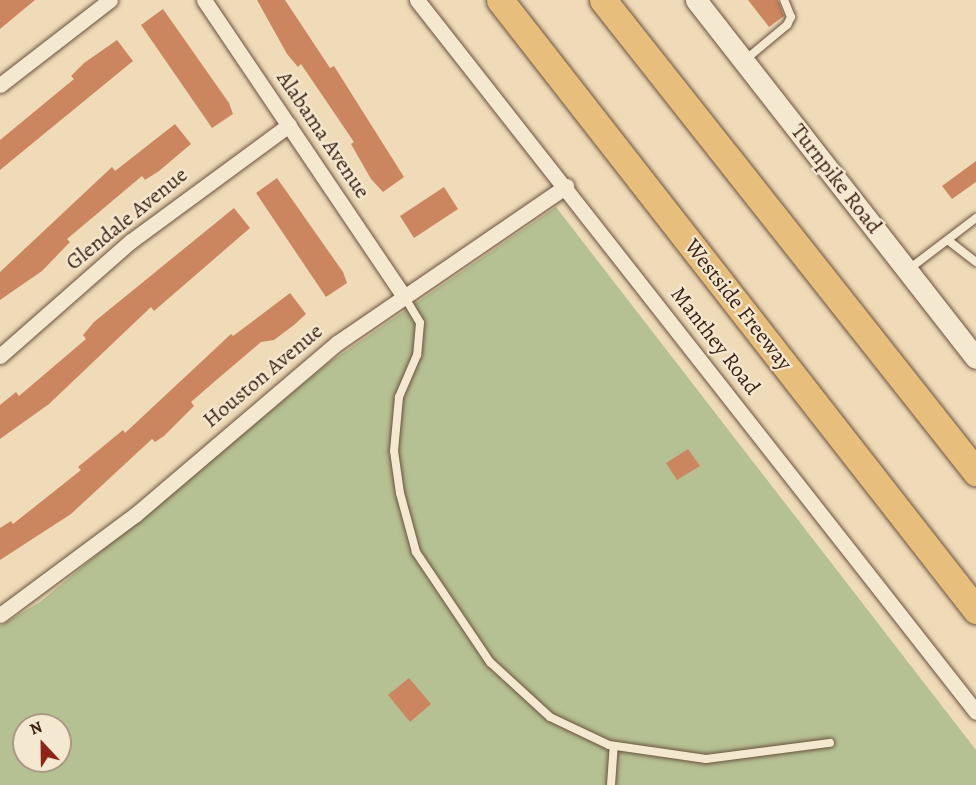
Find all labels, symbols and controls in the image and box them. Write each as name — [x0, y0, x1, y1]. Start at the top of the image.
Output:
street label: Alabama Avenue — [271, 66, 375, 204]
street label: Turnpike Road — [785, 119, 887, 239]
street label: Glendale Avenue — [61, 162, 193, 276]
street label: Westside Freeway — [679, 234, 797, 376]
street label: Manthey Road — [665, 282, 765, 400]
street label: Houston Avenue — [198, 318, 328, 434]
north arrow — [12, 713, 72, 773]
text: N — [26, 716, 46, 741]

